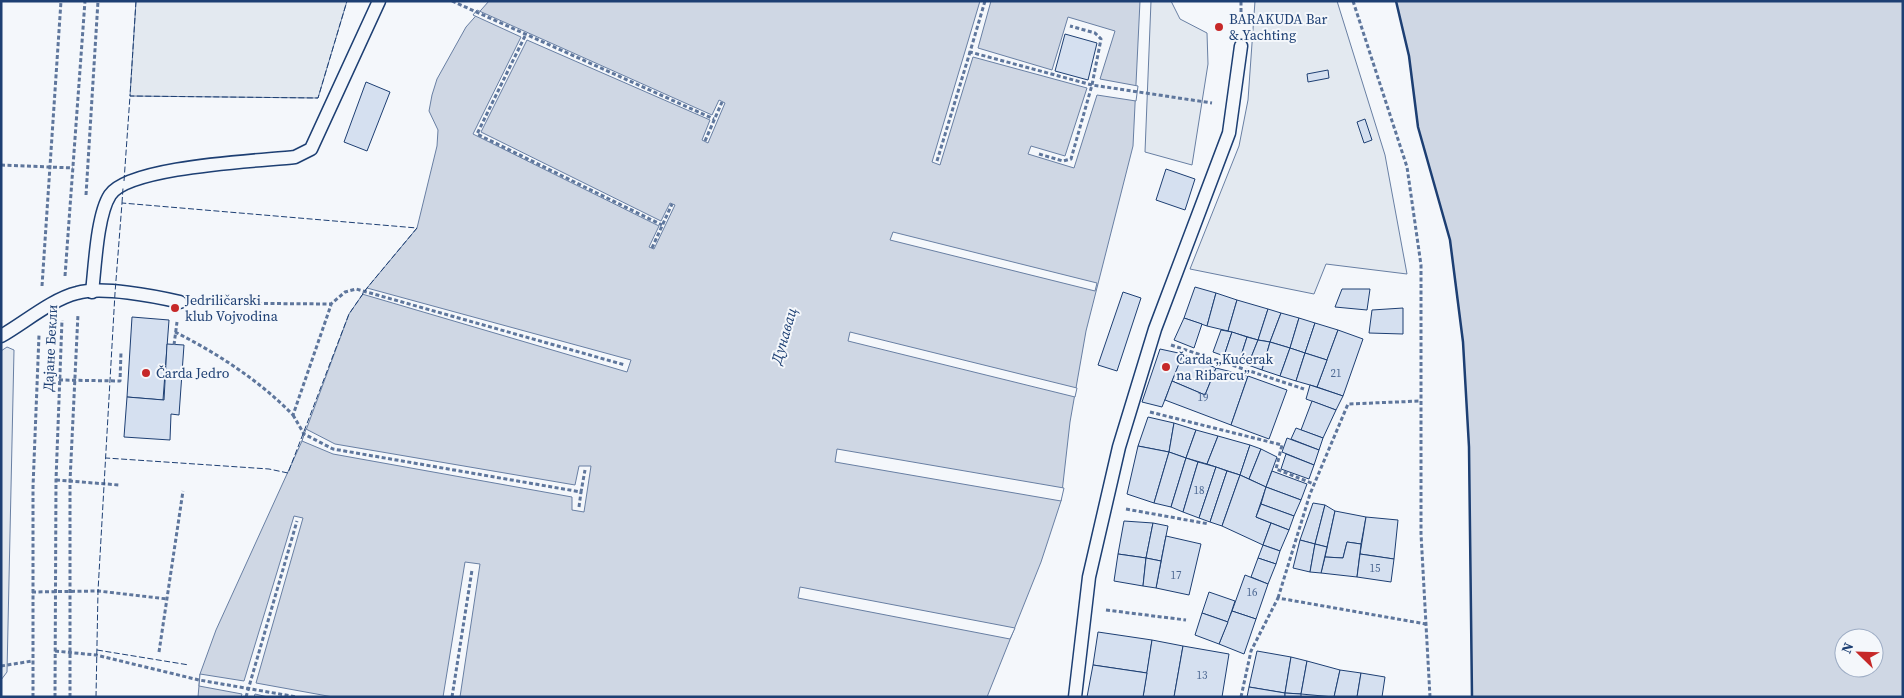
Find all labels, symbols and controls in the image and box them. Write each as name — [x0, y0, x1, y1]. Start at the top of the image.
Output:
place label: BARAKUDA Bar & Yachting — [1229, 9, 1328, 45]
marker: BARAKUDA Bar & Yachting — [1213, 21, 1225, 33]
place label: Jedriličarski klub Vojvodina — [184, 290, 279, 326]
marker: Jedriličarski klub Vojvodina — [169, 302, 181, 314]
street label: Дајане Бекли — [38, 304, 62, 392]
water label: Дунавац — [765, 305, 802, 367]
place label: Čarda „Kućerak na Ribarcu” — [1176, 349, 1274, 385]
marker: Čarda „Kućerak na Ribarcu” — [1160, 361, 1172, 373]
place label: Čarda Jedro — [156, 363, 230, 383]
house number: 21 — [1331, 366, 1342, 381]
marker: Čarda Jedro — [140, 367, 152, 379]
house number: 19 — [1198, 390, 1209, 405]
house number: 18 — [1194, 483, 1205, 498]
house number: 15 — [1370, 561, 1381, 576]
house number: 17 — [1171, 568, 1182, 583]
house number: 16 — [1247, 585, 1258, 600]
north arrow — [1834, 628, 1884, 678]
text: N — [1836, 639, 1858, 657]
house number: 13 — [1197, 668, 1208, 683]

